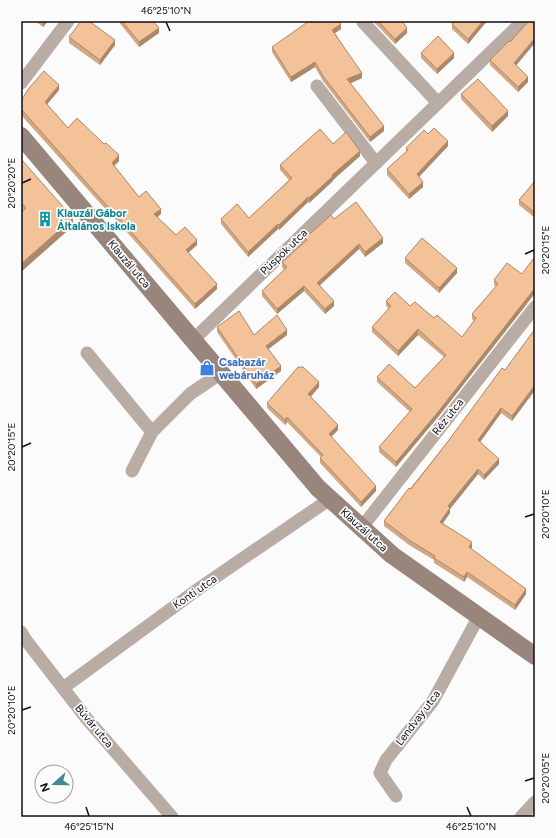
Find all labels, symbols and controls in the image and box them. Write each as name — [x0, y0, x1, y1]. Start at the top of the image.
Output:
text: 46°25'10"N — [141, 4, 191, 17]
text: 20°20'20"E — [5, 158, 18, 208]
place label: Klauzál Gábor Általános Iskola — [57, 207, 136, 233]
building icon: Klauzál Gábor Általános Iskola — [36, 210, 54, 228]
street label: Püspök utca — [258, 226, 310, 278]
text: 20°20'15"E — [539, 226, 552, 274]
street label: Klauzál utca — [105, 237, 153, 291]
place label: Csabazár webáruház — [219, 356, 274, 382]
shop icon: Csabazár webáruház — [198, 359, 216, 377]
street label: Réz utca — [430, 396, 466, 438]
text: 20°20'15"E — [5, 423, 18, 471]
text: 20°20'10"E — [539, 489, 552, 539]
street label: Klauzál utca — [338, 505, 390, 555]
street label: Konti utca — [171, 572, 219, 612]
text: 20°20'10"E — [5, 685, 18, 735]
street label: Lendvay utca — [393, 688, 443, 748]
street label: Búvár utca — [72, 702, 116, 750]
text: 20°20'05"E — [539, 752, 552, 803]
north arrow — [34, 764, 74, 804]
text: N — [38, 781, 53, 794]
text: 46°25'15"N — [64, 820, 114, 833]
text: 46°25'10"N — [446, 820, 496, 833]

